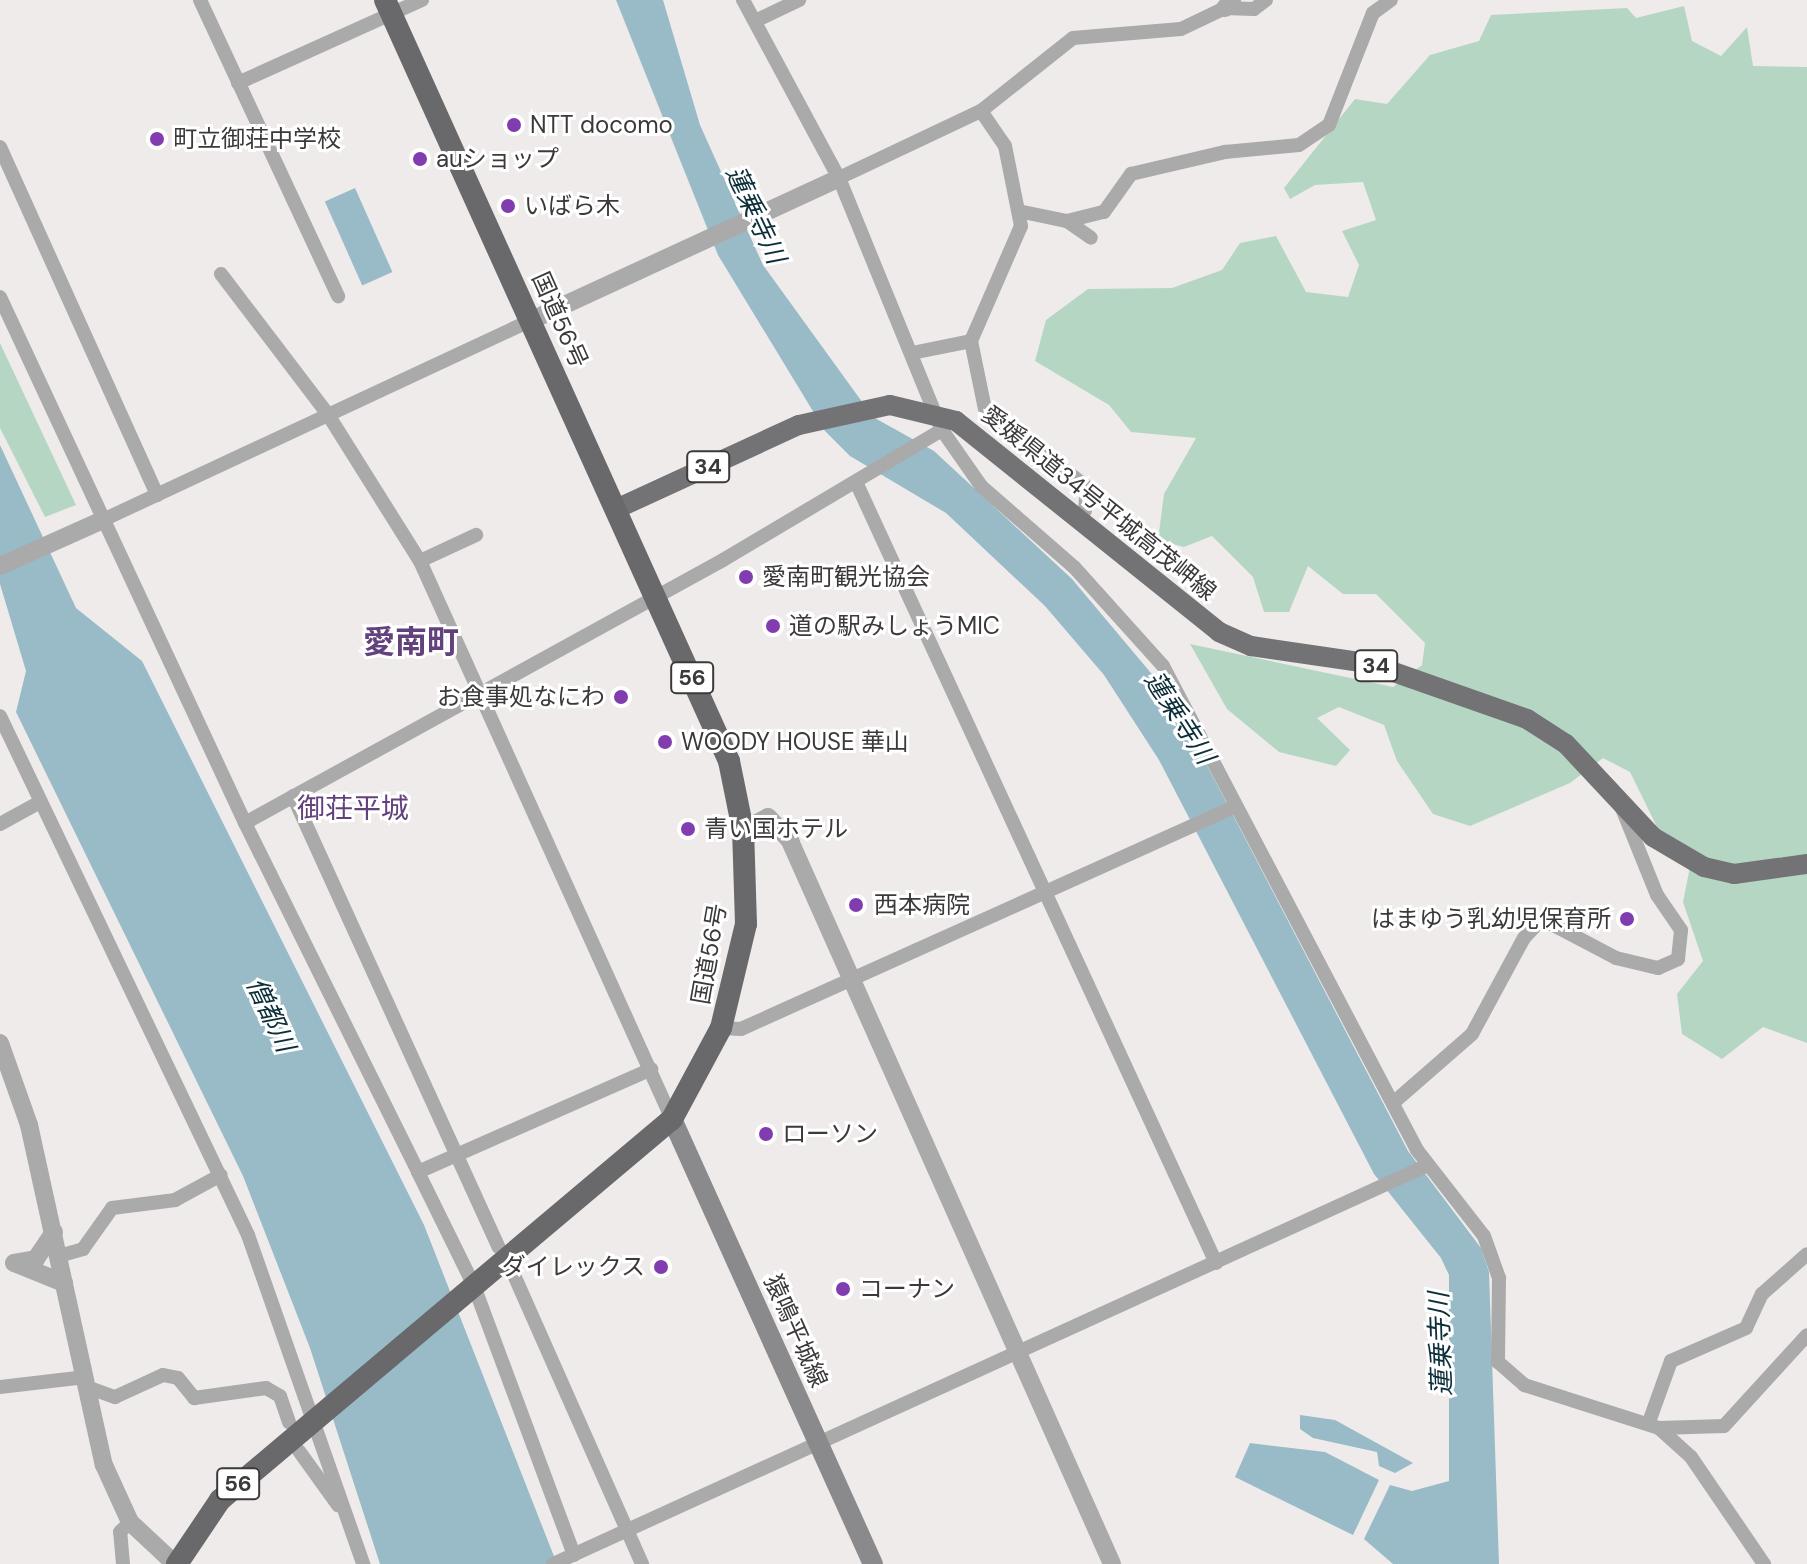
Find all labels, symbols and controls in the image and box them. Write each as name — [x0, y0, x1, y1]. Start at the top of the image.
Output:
place label: NTT docomo — [530, 111, 673, 139]
marker: NTT docomo — [505, 116, 523, 134]
place label: 町立御荘中学校 — [173, 125, 341, 153]
marker: 町立御荘中学校 — [148, 130, 166, 148]
place label: auショップ — [436, 145, 559, 173]
marker: auショップ — [411, 150, 429, 168]
water label: 蓮乗寺川 — [719, 161, 791, 269]
place label: いばら木 — [524, 192, 620, 220]
marker: いばら木 — [499, 197, 517, 215]
street label: 国道56号 — [526, 268, 594, 372]
street label: 愛媛県道34号平城高茂岬線 — [976, 400, 1222, 606]
road number: 34 — [686, 449, 730, 485]
place label: 愛南町観光協会 — [762, 563, 930, 591]
marker: 愛南町観光協会 — [737, 568, 755, 586]
place label: 道の駅みしょうMIC — [789, 612, 1000, 640]
marker: 道の駅みしょうMIC — [764, 617, 782, 635]
district label: 愛南町 — [363, 623, 459, 661]
road number: 34 — [1354, 648, 1398, 684]
road number: 56 — [670, 660, 714, 696]
water label: 蓮乗寺川 — [1138, 666, 1220, 770]
place label: お食事処なにわ — [437, 683, 605, 711]
marker: お食事処なにわ — [612, 688, 630, 706]
place label: WOODY HOUSE 華山 — [681, 728, 909, 756]
marker: WOODY HOUSE 華山 — [656, 733, 674, 751]
district label: 御荘平城 — [297, 792, 409, 826]
place label: 青い国ホテル — [704, 815, 848, 843]
marker: 青い国ホテル — [679, 820, 697, 838]
place label: 西本病院 — [874, 891, 970, 919]
marker: 西本病院 — [845, 894, 867, 916]
street label: 国道56号 — [686, 901, 732, 1007]
place label: はまゆう乳幼児保育所 — [1371, 905, 1611, 933]
marker: はまゆう乳幼児保育所 — [1618, 910, 1636, 928]
water label: 僧都川 — [239, 973, 301, 1057]
place label: ローソン — [782, 1120, 878, 1148]
marker: ローソン — [757, 1125, 775, 1143]
place label: ダイレックス — [501, 1253, 645, 1281]
marker: ダイレックス — [652, 1258, 670, 1276]
street label: 猿鳴平城線 — [758, 1270, 834, 1392]
place label: コーナン — [859, 1275, 955, 1303]
marker: コーナン — [834, 1280, 852, 1298]
water label: 蓮乗寺川 — [1424, 1291, 1458, 1397]
road number: 56 — [216, 1466, 260, 1502]

